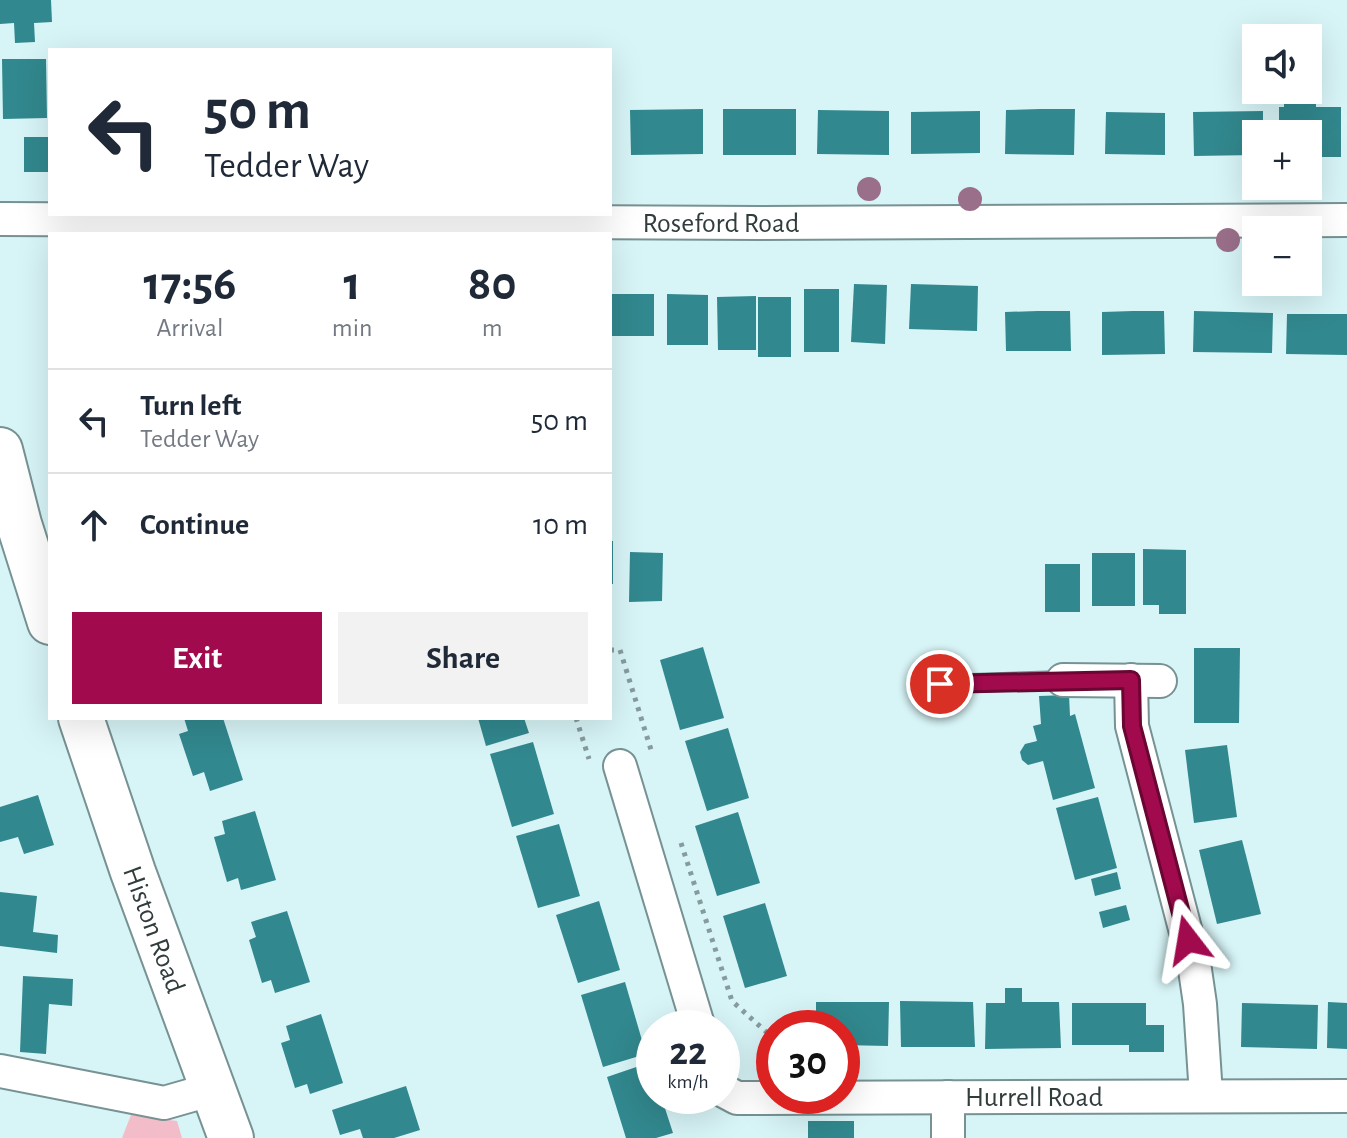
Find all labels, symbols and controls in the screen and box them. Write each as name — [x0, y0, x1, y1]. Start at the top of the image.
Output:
map controls — [1242, 24, 1322, 296]
button: sound — [1242, 24, 1322, 104]
icon: left — [72, 80, 176, 184]
text: 50 m — [204, 83, 311, 139]
button: + — [1242, 120, 1322, 200]
text: Tedder Way — [204, 148, 369, 184]
street label: Roseford Road — [643, 210, 799, 238]
button: − — [1242, 216, 1322, 296]
text: 17:56 — [143, 261, 236, 309]
text: 1 — [343, 261, 361, 309]
text: 80 — [468, 261, 517, 309]
text: Arrival — [156, 315, 223, 341]
text: min — [332, 315, 372, 341]
text: m — [482, 315, 503, 341]
text: Turn left — [140, 391, 241, 421]
icon: left — [72, 399, 116, 443]
text: 50 m — [531, 406, 588, 436]
text: Tedder Way — [140, 426, 259, 452]
icon: ahead — [72, 503, 116, 547]
text: Continue — [140, 510, 249, 540]
text: 10 m — [533, 510, 588, 540]
button: Exit — [72, 612, 322, 704]
button: Share — [338, 612, 588, 704]
pin — [906, 650, 974, 718]
icon: arrive — [918, 662, 962, 706]
street label: Histon Road — [117, 862, 189, 997]
position arrow — [1146, 898, 1230, 982]
speed limit sign: 30 — [756, 1010, 860, 1114]
text: 22 — [669, 1032, 707, 1072]
text: km/h — [667, 1072, 709, 1092]
street label: Hurrell Road — [965, 1084, 1103, 1112]

